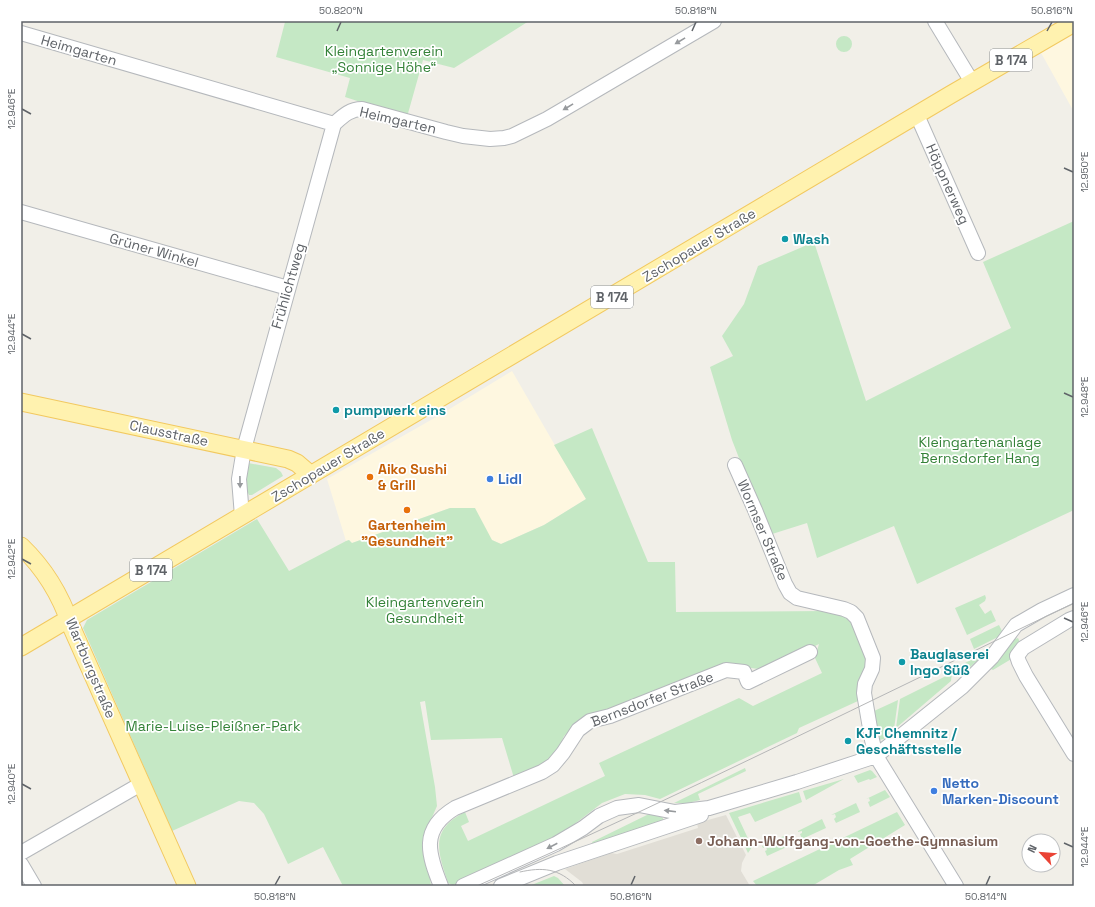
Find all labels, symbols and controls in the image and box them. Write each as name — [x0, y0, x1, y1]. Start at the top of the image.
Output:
text: 50.820°N — [319, 4, 363, 17]
text: 50.818°N — [675, 4, 717, 17]
text: 50.816°N — [1031, 4, 1073, 17]
street label: Heimgarten — [39, 31, 119, 69]
one-way arrow — [674, 37, 686, 44]
park label: Kleingartenverein „Sonnige Höhe“ — [325, 42, 443, 76]
road number: B 174 — [990, 49, 1032, 71]
text: 12.946°E — [5, 88, 18, 129]
street label: Heimgarten — [358, 102, 438, 138]
one-way arrow — [562, 103, 574, 110]
street label: Höppnerweg — [922, 141, 974, 227]
text: 12.950°E — [1078, 151, 1091, 192]
street label: Zschopauer Straße — [639, 204, 759, 286]
street label: Grüner Winkel — [107, 229, 201, 271]
place label: Wash — [793, 230, 829, 248]
marker: Wash — [780, 234, 790, 244]
street label: Frühlichtweg — [267, 241, 309, 331]
road number: B 174 — [591, 286, 633, 308]
text: 12.944°E — [5, 313, 18, 354]
text: 12.948°E — [1078, 376, 1091, 417]
place label: pumpwerk eins — [344, 401, 446, 419]
marker: pumpwerk eins — [331, 405, 341, 415]
street label: Clausstraße — [128, 416, 210, 450]
street label: Zschopauer Straße — [268, 424, 388, 506]
park label: Kleingartenanlage Bernsdorfer Hang — [919, 433, 1041, 467]
place label: Aiko Sushi & Grill — [378, 460, 447, 494]
place label: Lidl — [498, 470, 522, 488]
marker: Aiko Sushi & Grill — [365, 472, 375, 482]
marker: Lidl — [485, 474, 495, 484]
one-way arrow — [237, 476, 243, 489]
street label: Wormser Straße — [734, 477, 792, 583]
marker: Gartenheim "Gesundheit" — [402, 505, 412, 515]
place label: Gartenheim "Gesundheit" — [361, 516, 453, 550]
text: 12.942°E — [5, 538, 18, 579]
road number: B 174 — [130, 559, 172, 581]
park label: Kleingartenverein Gesundheit — [366, 593, 484, 627]
text: 12.946°E — [1078, 601, 1091, 642]
street label: Wartburgstraße — [62, 615, 120, 721]
place label: Bauglaserei Ingo Süß — [910, 645, 989, 679]
marker: Bauglaserei Ingo Süß — [897, 657, 907, 667]
street label: Bernsdorfer Straße — [588, 667, 716, 731]
park label: Marie-Luise-Pleißner-Park — [126, 717, 301, 735]
place label: KJF Chemnitz / Geschäftsstelle — [856, 724, 962, 758]
marker: KJF Chemnitz / Geschäftsstelle — [843, 736, 853, 746]
text: 12.940°E — [5, 763, 18, 804]
place label: Netto Marken-Discount — [942, 774, 1059, 808]
marker: Netto Marken-Discount — [929, 786, 939, 796]
one-way arrow — [664, 808, 676, 814]
text: 12.944°E — [1078, 826, 1091, 867]
place label: Johann-Wolfgang-von-Goethe-Gymnasium — [707, 832, 998, 850]
north arrow — [1021, 833, 1061, 873]
marker: Johann-Wolfgang-von-Goethe-Gymnasium — [694, 836, 704, 846]
text: N — [1024, 842, 1040, 855]
one-way arrow — [546, 843, 558, 849]
text: 50.818°N — [254, 890, 296, 903]
text: 50.816°N — [610, 890, 652, 903]
text: 50.814°N — [965, 890, 1007, 903]

